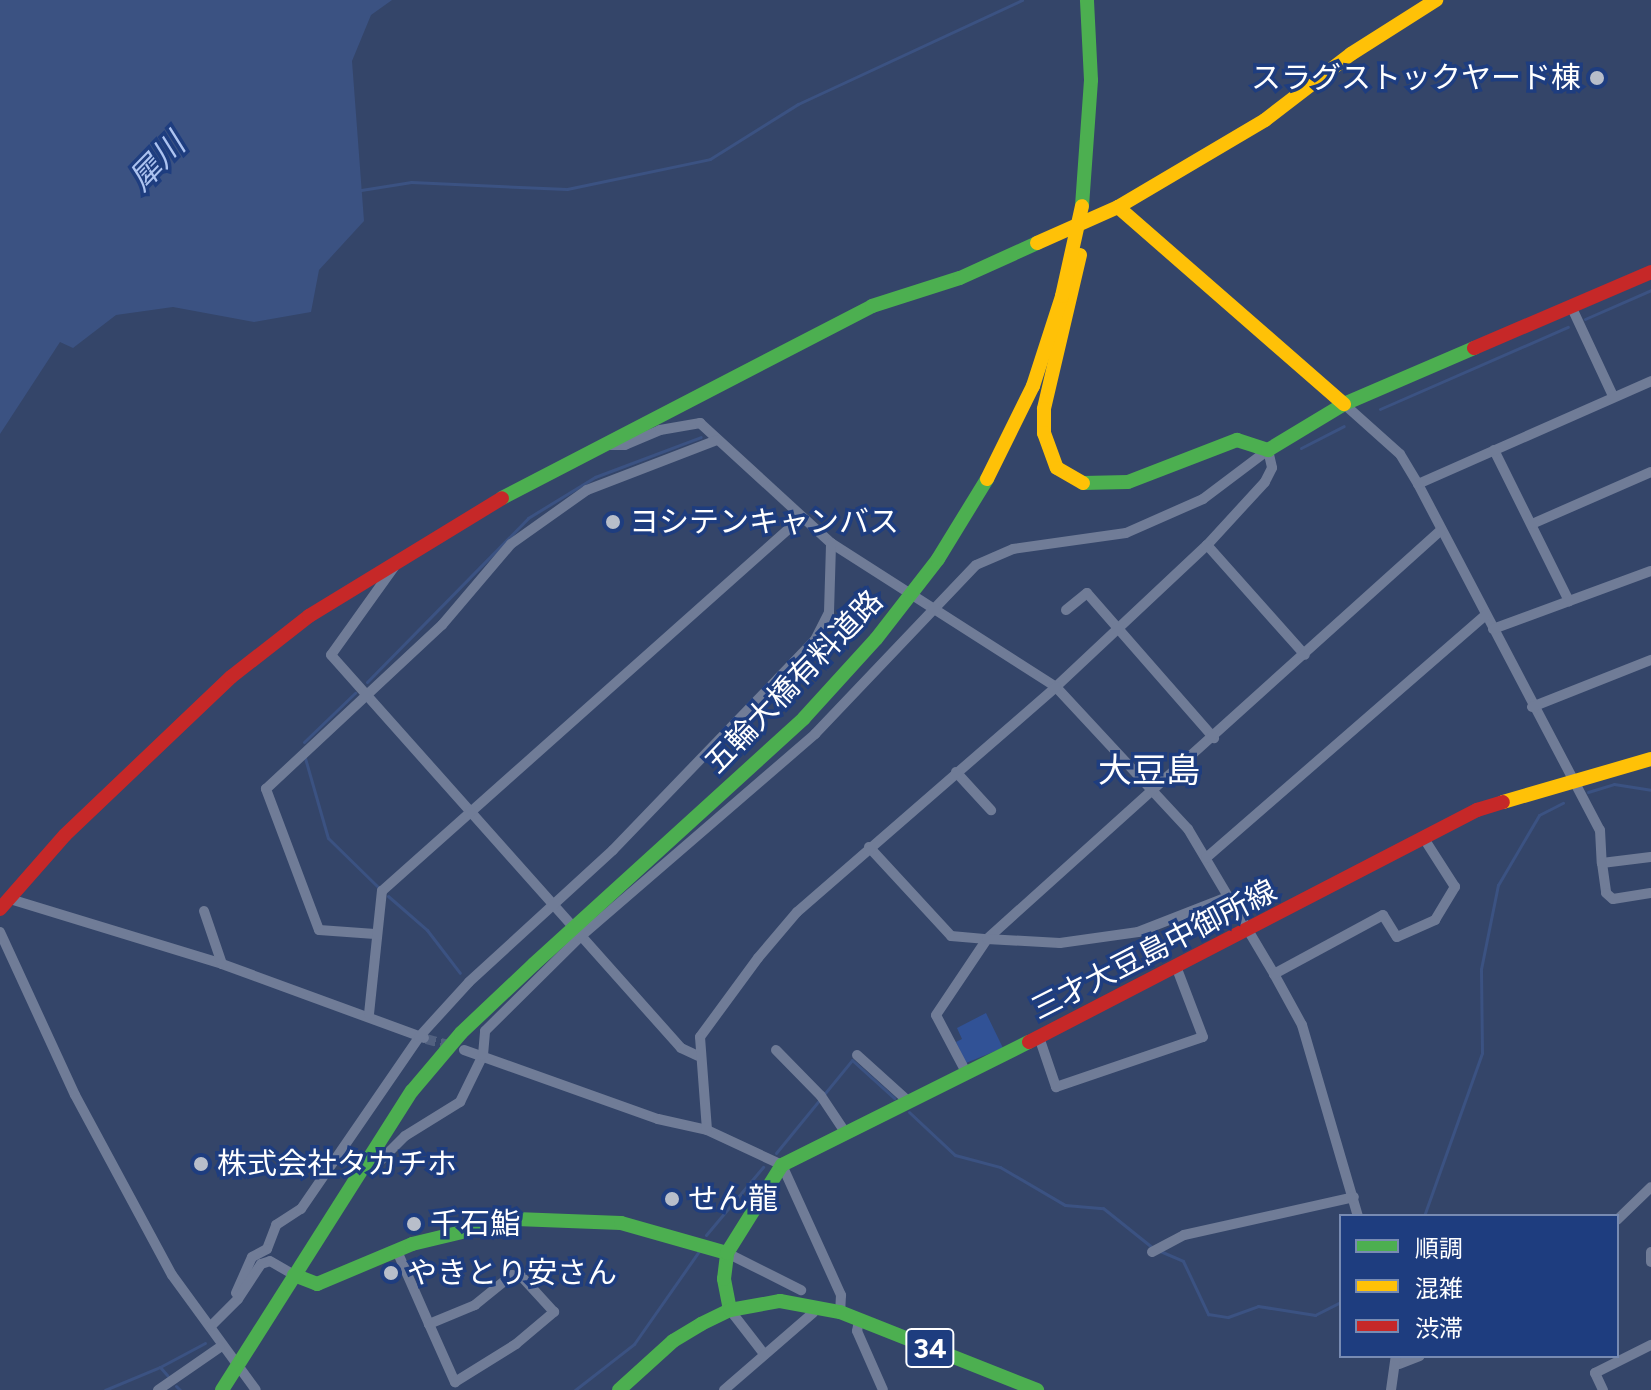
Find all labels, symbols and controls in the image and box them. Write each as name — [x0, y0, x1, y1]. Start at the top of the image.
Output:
place label: スラグストックヤード棟 — [1251, 60, 1581, 96]
marker: スラグストックヤード棟 — [1588, 69, 1606, 87]
water label: 犀川 — [121, 126, 193, 198]
place label: ヨシテンキャンバス — [629, 504, 899, 540]
marker: ヨシテンキャンバス — [604, 513, 622, 531]
street label: 五輪大橋有料道路 — [698, 583, 890, 781]
district label: 大豆島 — [1098, 751, 1200, 791]
street label: 三才大豆島中御所線 — [1026, 873, 1282, 1027]
place label: 株式会社タカチホ — [217, 1146, 457, 1182]
marker: 株式会社タカチホ — [192, 1155, 210, 1173]
place label: せん龍 — [688, 1181, 778, 1217]
marker: せん龍 — [663, 1190, 681, 1208]
place label: 千石鮨 — [430, 1206, 520, 1242]
legend — [1339, 1214, 1619, 1358]
marker: 千石鮨 — [405, 1215, 423, 1233]
text: 順調 — [1415, 1234, 1463, 1263]
place label: やきとり安さん — [407, 1255, 617, 1291]
marker: やきとり安さん — [382, 1264, 400, 1282]
text: 混雑 — [1415, 1274, 1463, 1303]
text: 渋滞 — [1415, 1314, 1463, 1343]
road number: 34 — [904, 1324, 956, 1372]

